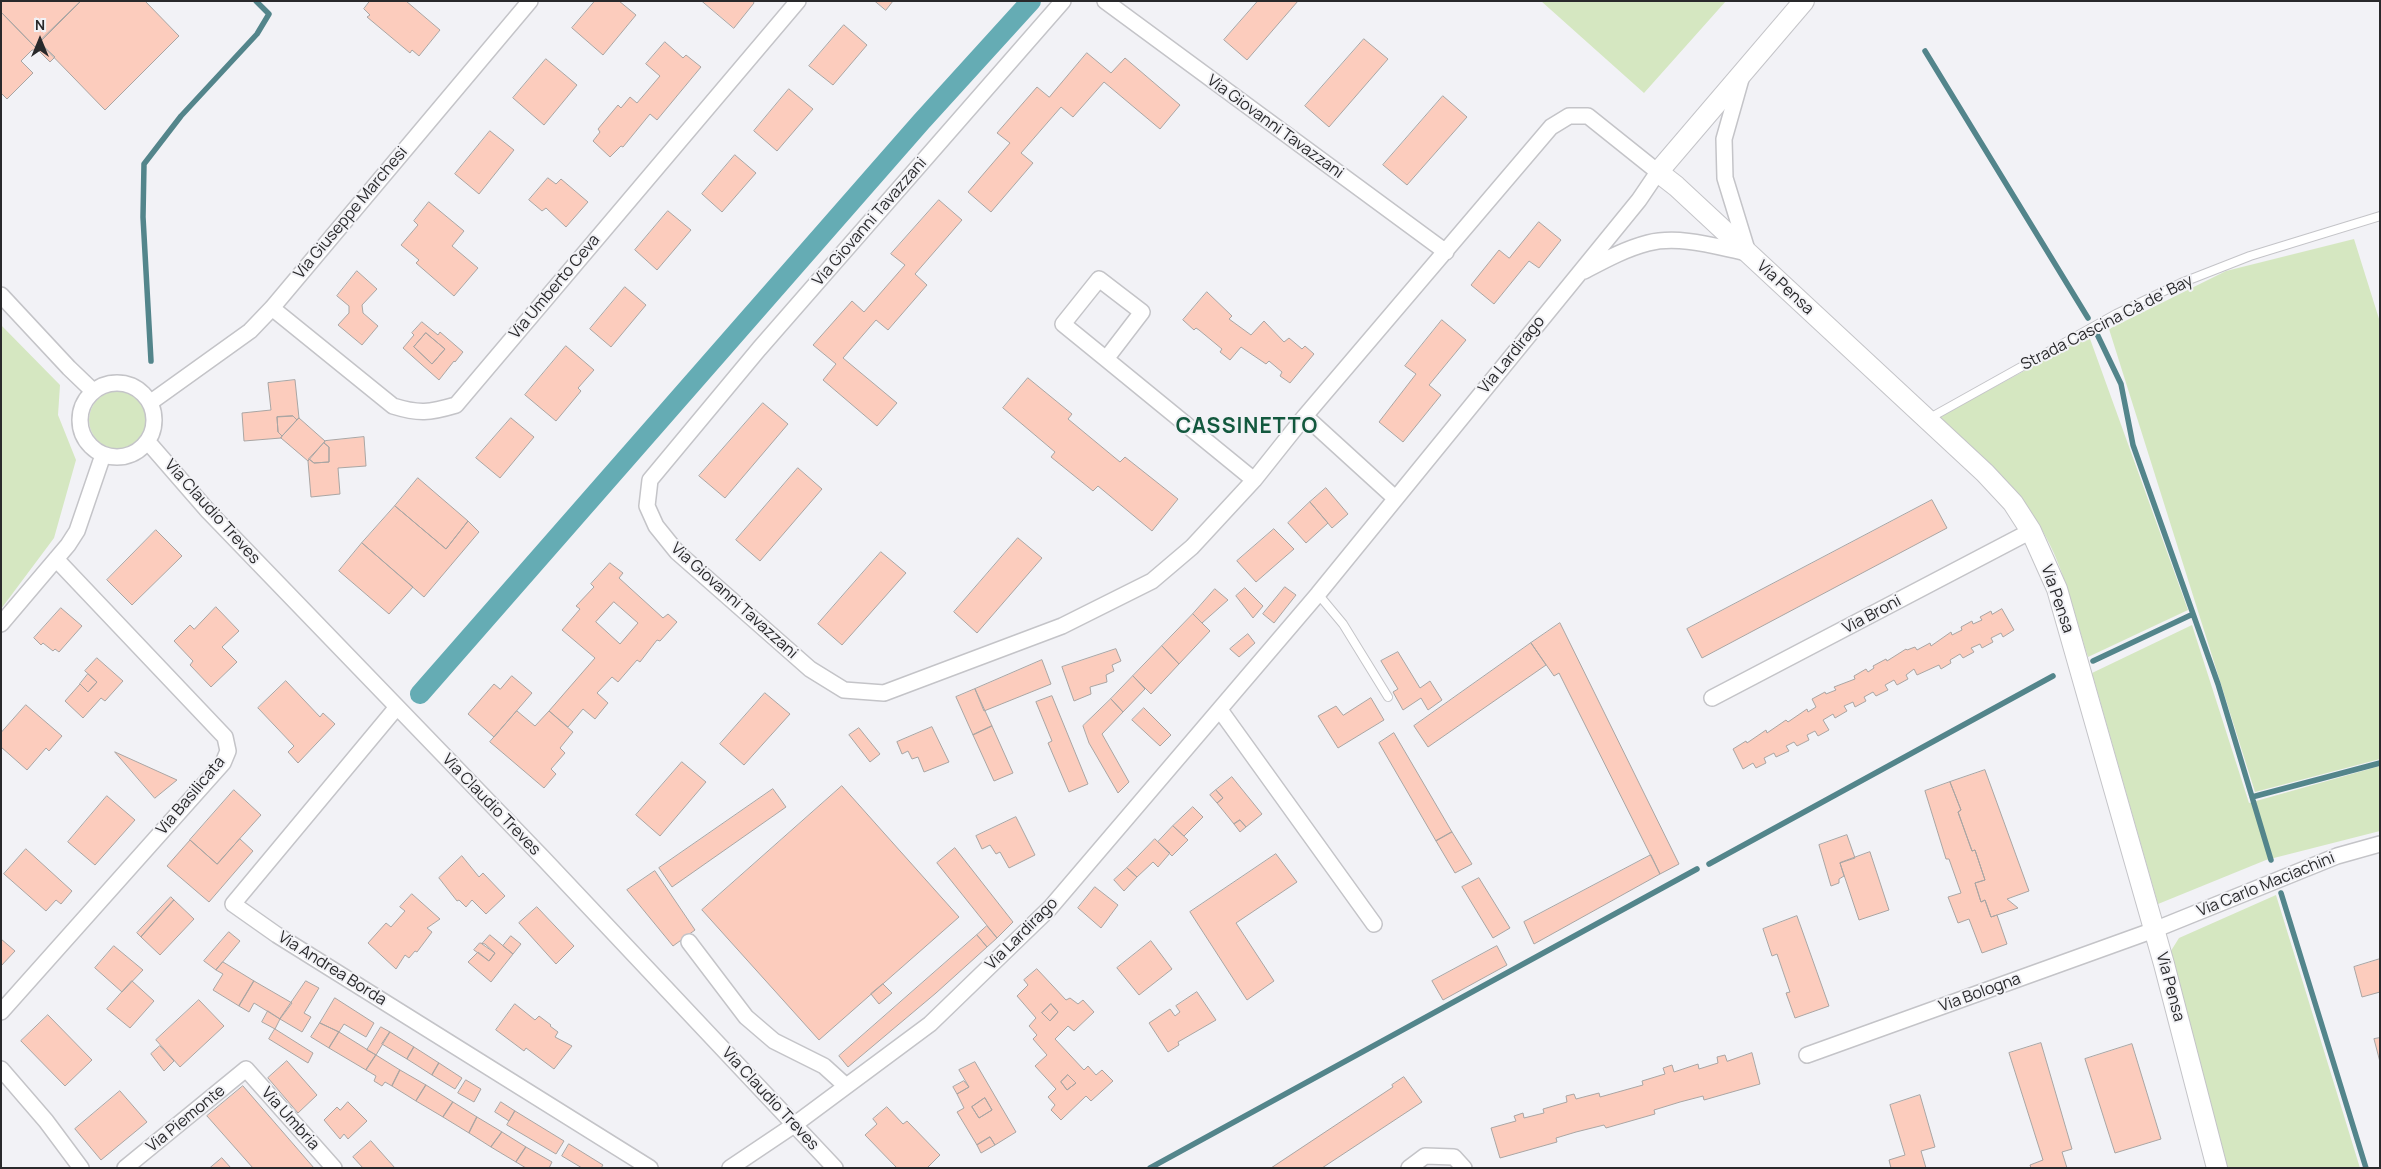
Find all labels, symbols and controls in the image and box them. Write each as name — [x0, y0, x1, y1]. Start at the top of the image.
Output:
north arrow — [15, 15, 65, 65]
text: N — [35, 15, 45, 34]
street label: Via Giovanni Tavazzani — [1203, 71, 1347, 183]
street label: Via Giuseppe Marchesi — [290, 143, 412, 283]
street label: Via Giovanni Tavazzani — [809, 154, 931, 290]
street label: Via Umberto Ceva — [506, 231, 604, 343]
street label: Via Pensa — [1753, 257, 1817, 319]
street label: Strada Cascina Cà de' Bay — [2018, 271, 2196, 375]
street label: Via Lardirago — [1475, 312, 1549, 398]
district label: CASSINETTO — [1175, 414, 1319, 440]
street label: Via Claudio Treves — [160, 456, 264, 568]
street label: Via Giovanni Tavazzani — [667, 539, 801, 663]
street label: Via Pensa — [2036, 562, 2078, 636]
street label: Via Broni — [1840, 592, 1904, 638]
street label: Via Claudio Treves — [438, 750, 544, 860]
street label: Via Basilicata — [153, 753, 229, 839]
street label: Via Carlo Maciachini — [2194, 849, 2338, 921]
street label: Via Lardirago — [982, 894, 1062, 974]
street label: Via Andrea Borda — [274, 928, 390, 1010]
street label: Via Pensa — [2152, 950, 2188, 1024]
street label: Via Bologna — [1937, 969, 2023, 1017]
street label: Via Claudio Treves — [717, 1044, 823, 1154]
street label: Via Piemonte — [143, 1081, 229, 1157]
street label: Via Umbria — [257, 1084, 323, 1154]

